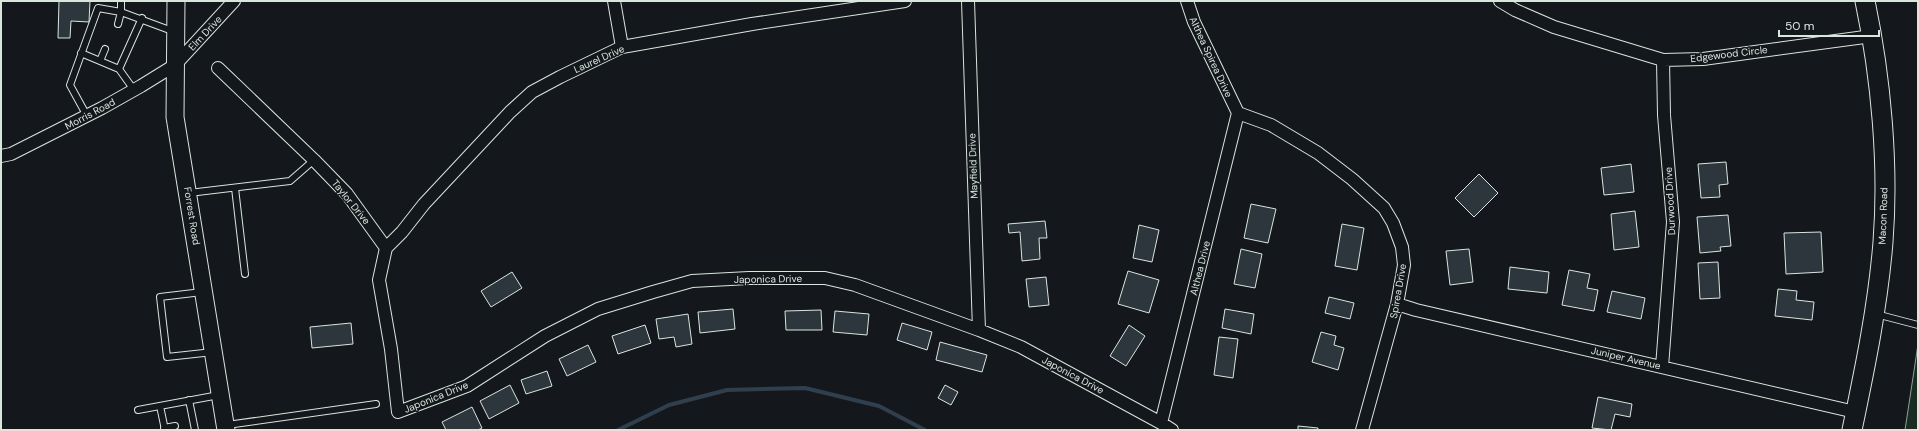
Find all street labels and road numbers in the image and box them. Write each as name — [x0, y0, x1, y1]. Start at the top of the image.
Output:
street label: Elm Drive — [186, 13, 225, 53]
street label: Althea Spirea Drive — [1187, 14, 1236, 100]
street label: Laurel Drive — [572, 42, 627, 76]
street label: Edgewood Circle — [1690, 43, 1769, 65]
street label: Morris Road — [63, 95, 117, 133]
street label: Mayfield Drive — [965, 133, 981, 199]
street label: Durwood Drive — [1662, 166, 1678, 235]
street label: Taylor Drive — [329, 177, 373, 227]
street label: Forrest Road — [181, 186, 203, 246]
street label: Macon Road — [1876, 187, 1890, 245]
street label: Althea Drive — [1187, 239, 1213, 297]
street label: Spirea Drive — [1387, 262, 1409, 319]
street label: Japonica Drive — [734, 272, 803, 286]
street label: Juniper Avenue — [1590, 344, 1662, 372]
street label: Japonica Drive — [1040, 353, 1106, 397]
street label: Japonica Drive — [402, 378, 470, 416]

